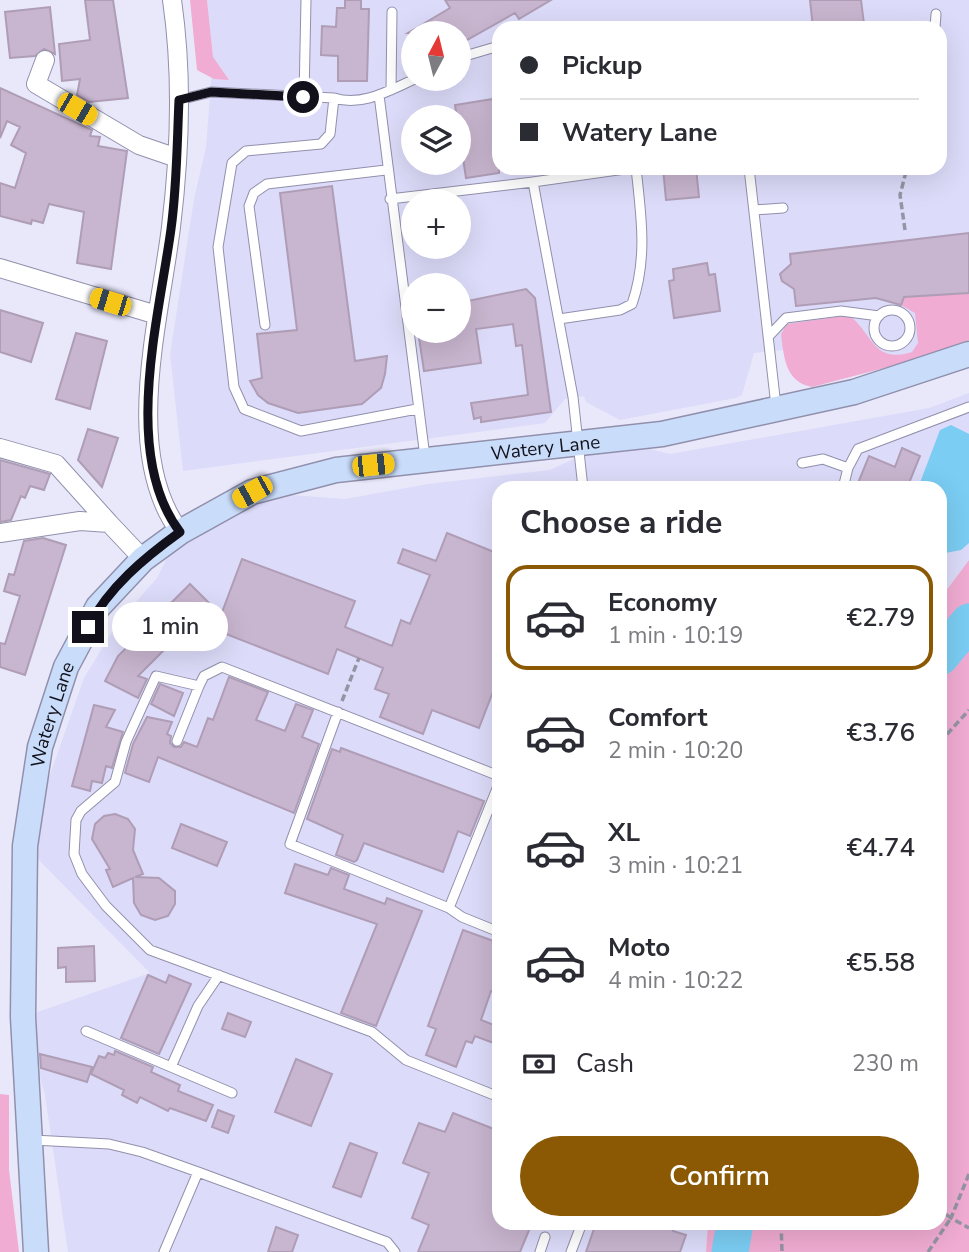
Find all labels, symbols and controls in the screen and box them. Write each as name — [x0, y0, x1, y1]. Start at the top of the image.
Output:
north arrow — [401, 21, 471, 91]
map controls — [401, 21, 471, 343]
text: Pickup — [562, 48, 642, 83]
route start — [287, 81, 319, 113]
car — [54, 89, 101, 129]
button: layers — [401, 105, 471, 175]
text: Watery Lane — [562, 115, 717, 150]
button: + — [401, 189, 471, 259]
button: − — [401, 273, 471, 343]
car — [87, 286, 134, 318]
street label: Watery Lane — [489, 429, 601, 467]
car — [352, 452, 395, 478]
car — [229, 473, 276, 511]
text: Choose a ride — [520, 501, 722, 544]
text: Economy — [608, 585, 717, 620]
icon: car — [524, 586, 587, 649]
text: €2.79 — [846, 600, 915, 635]
callout: 1 min — [112, 602, 228, 652]
route end — [72, 611, 104, 643]
text: 1 min — [141, 611, 199, 642]
text: 1 min · 10:19 — [608, 620, 743, 651]
street label: Watery Lane — [25, 657, 81, 769]
text: Comfort — [608, 700, 708, 735]
icon: car — [524, 701, 587, 764]
text: €3.76 — [846, 715, 915, 750]
text: 2 min · 10:20 — [608, 735, 743, 766]
text: XL — [608, 815, 640, 850]
icon: car — [524, 816, 587, 879]
text: €4.74 — [846, 830, 915, 865]
text: 3 min · 10:21 — [608, 850, 743, 881]
text: Moto — [608, 930, 670, 965]
icon: car — [524, 931, 587, 994]
text: €5.58 — [846, 945, 915, 980]
text: 4 min · 10:22 — [608, 965, 743, 996]
icon: cash — [520, 1045, 558, 1083]
text: Cash — [576, 1046, 634, 1081]
text: 230 m — [852, 1048, 919, 1079]
button: Confirm — [520, 1136, 919, 1216]

